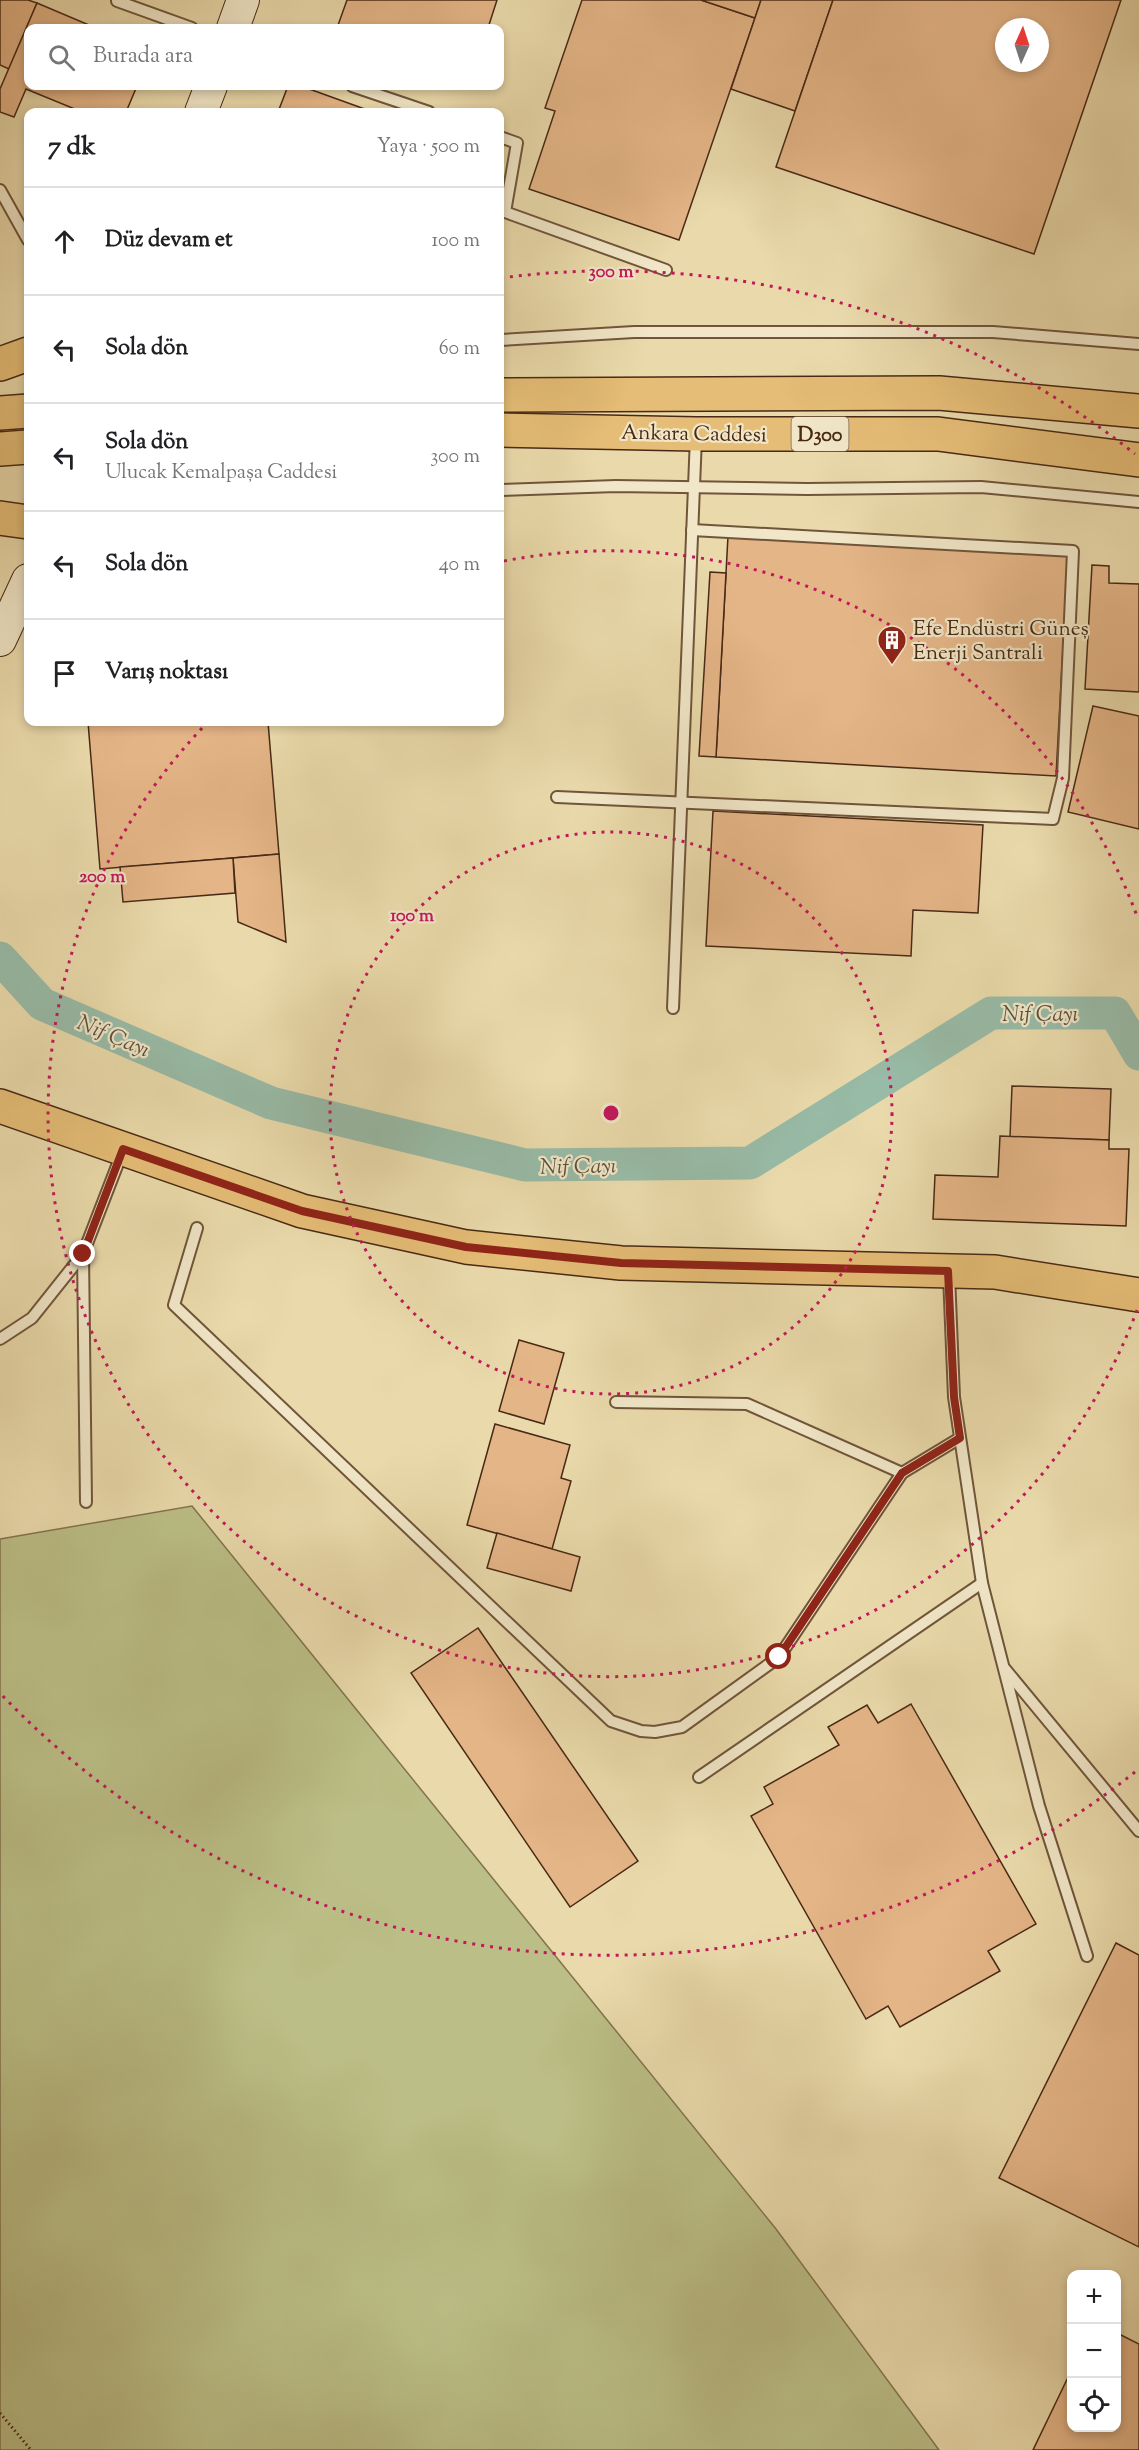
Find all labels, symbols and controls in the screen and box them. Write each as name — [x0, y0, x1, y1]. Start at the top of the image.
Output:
north arrow — [995, 18, 1049, 72]
search box — [24, 24, 504, 90]
icon: search — [45, 41, 78, 74]
text: Burada ara — [93, 41, 193, 73]
text: 7 dk — [48, 129, 96, 166]
text: Yaya · 500 m — [377, 133, 480, 162]
icon: ahead — [48, 225, 81, 258]
text: Düz devam et — [105, 225, 232, 257]
text: 100 m — [431, 227, 480, 256]
text: 300 m — [589, 260, 634, 286]
icon: left — [48, 333, 81, 366]
text: Sola dön — [105, 333, 188, 365]
text: 60 m — [439, 335, 480, 364]
road number: D300 — [792, 417, 848, 451]
street label: Ankara Caddesi — [621, 419, 767, 451]
text: Sola dön — [105, 427, 188, 459]
icon: left — [48, 441, 81, 474]
text: 300 m — [430, 443, 480, 472]
text: Ulucak Kemalpaşa Caddesi — [105, 459, 337, 488]
icon: left — [48, 549, 81, 582]
text: Sola dön — [105, 549, 188, 581]
text: 40 m — [439, 551, 480, 580]
place label: Efe Endüstri Güneş Enerji Santrali — [913, 615, 1089, 669]
building icon: Efe Endüstri Güneş Enerji Santrali — [876, 624, 908, 666]
icon: arrive — [48, 657, 81, 690]
text: Varış noktası — [105, 657, 228, 689]
text: 200 m — [79, 865, 125, 891]
text: 100 m — [390, 904, 434, 930]
water label: Nif Çayı — [1002, 1000, 1078, 1032]
water label: Nif Çayı — [72, 1008, 154, 1067]
centre of rings — [601, 1103, 621, 1123]
water label: Nif Çayı — [540, 1151, 616, 1185]
route end — [69, 1240, 95, 1266]
route start — [765, 1643, 791, 1669]
map controls — [1067, 2270, 1121, 2432]
button: + — [1067, 2270, 1121, 2324]
button: − — [1067, 2324, 1121, 2378]
button: locate — [1067, 2378, 1121, 2432]

